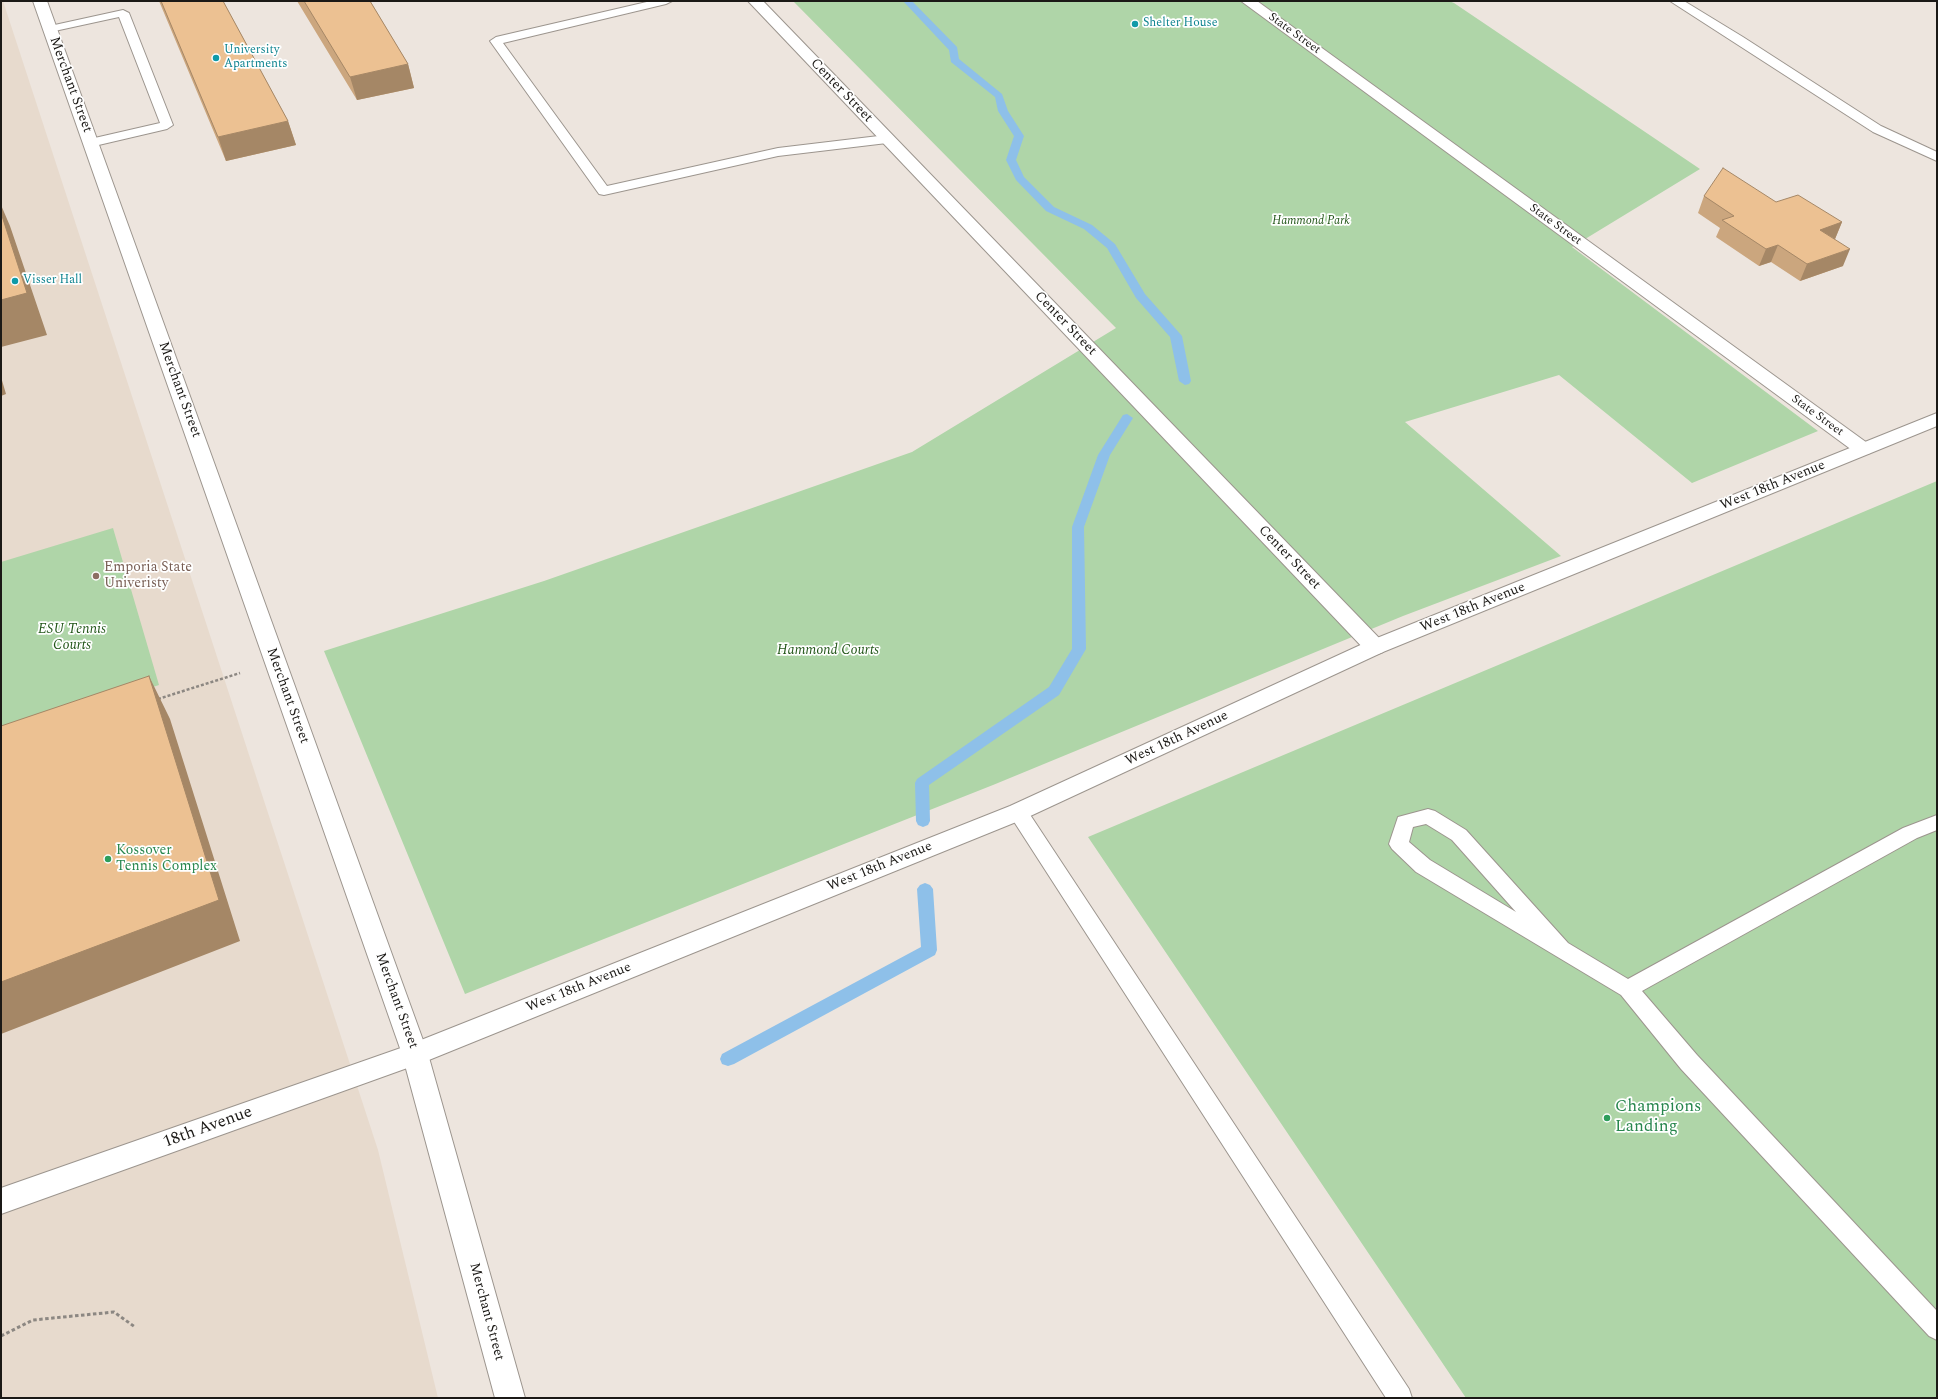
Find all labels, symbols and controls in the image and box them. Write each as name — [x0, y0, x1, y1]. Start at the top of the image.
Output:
street label: State Street — [1265, 10, 1323, 58]
place label: Shelter House — [1143, 17, 1217, 31]
marker: Shelter House — [1130, 19, 1140, 29]
street label: Merchant Street — [45, 35, 95, 135]
place label: University Apartments — [224, 44, 287, 72]
marker: University Apartments — [211, 53, 221, 63]
street label: Center Street — [806, 55, 876, 127]
street label: State Street — [1526, 201, 1584, 249]
park label: Hammond Park — [1272, 215, 1350, 229]
place label: Visser Hall — [23, 274, 82, 288]
marker: Visser Hall — [10, 276, 20, 286]
street label: Center Street — [1030, 288, 1100, 360]
street label: Merchant Street — [154, 340, 204, 440]
street label: State Street — [1788, 392, 1846, 440]
street label: West 18th Avenue — [1718, 457, 1828, 515]
street label: Center Street — [1254, 522, 1324, 594]
place label: Emporia State Univeristy — [104, 560, 192, 592]
marker: Emporia State Univeristy — [91, 571, 101, 581]
street label: West 18th Avenue — [1418, 579, 1528, 637]
park label: ESU Tennis Courts — [38, 622, 106, 654]
park label: Hammond Courts — [777, 643, 879, 659]
street label: Merchant Street — [262, 646, 312, 746]
street label: West 18th Avenue — [1123, 708, 1231, 770]
street label: West 18th Avenue — [825, 838, 935, 896]
place label: Kossover Tennis Complex — [116, 843, 217, 876]
marker: Kossover Tennis Complex — [103, 854, 113, 864]
street label: Merchant Street — [371, 951, 421, 1051]
street label: West 18th Avenue — [524, 959, 634, 1017]
place label: Champions Landing — [1615, 1098, 1701, 1138]
street label: 18th Avenue — [161, 1102, 255, 1154]
marker: Champions Landing — [1602, 1113, 1612, 1123]
street label: Merchant Street — [465, 1261, 507, 1363]

